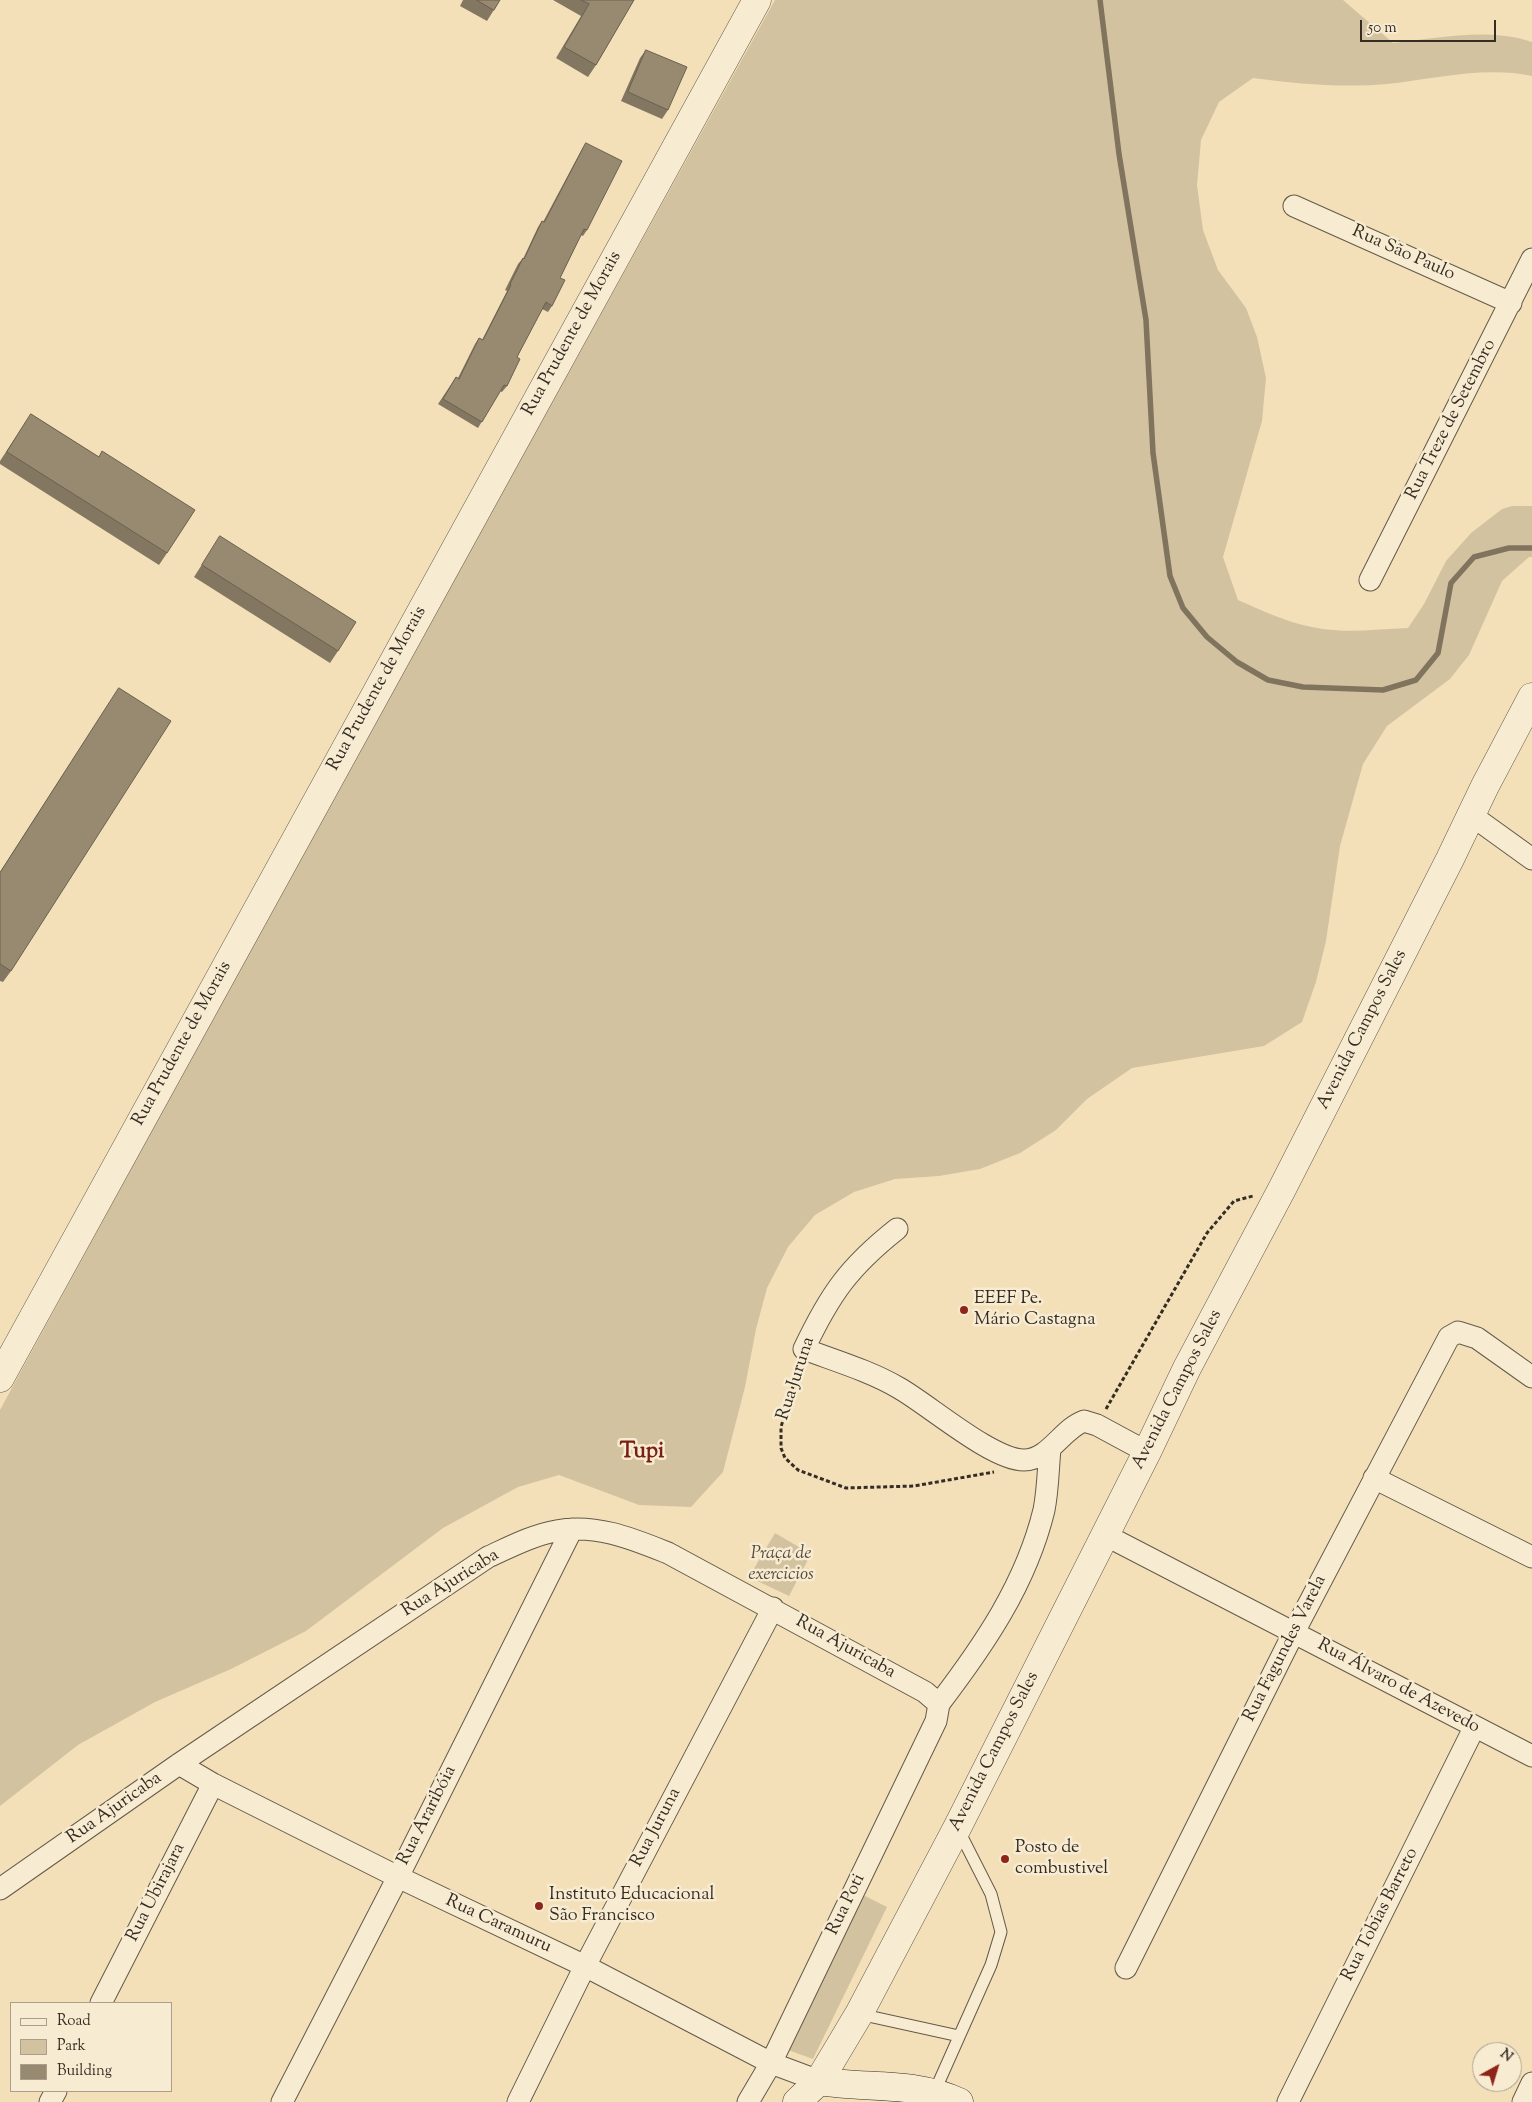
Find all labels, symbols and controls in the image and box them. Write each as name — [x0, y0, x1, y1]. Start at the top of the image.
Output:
scale bar — [1362, 10, 1498, 42]
text: 50 m — [1368, 18, 1397, 39]
street label: Rua São Paulo — [1348, 222, 1458, 286]
street label: Rua Prudente de Morais — [519, 248, 627, 420]
street label: Rua Treze de Setembro — [1402, 336, 1502, 504]
street label: Rua Prudente de Morais — [324, 603, 432, 775]
street label: Avenida Campos Sales — [1313, 947, 1413, 1113]
street label: Rua Prudente de Morais — [129, 958, 237, 1130]
place label: EEEF Pe. Mário Castagna — [974, 1289, 1096, 1332]
marker: EEEF Pe. Mário Castagna — [958, 1304, 970, 1316]
street label: Avenida Campos Sales — [1128, 1307, 1228, 1473]
street label: Rua Juruna — [773, 1335, 821, 1423]
district label: Tupi — [620, 1440, 664, 1466]
park label: Praça de exercicios — [748, 1544, 814, 1586]
street label: Rua Ajuricaba — [398, 1545, 504, 1623]
street label: Rua Fagundes Varela — [1240, 1572, 1332, 1726]
street label: Rua Ajuricaba — [791, 1612, 899, 1684]
street label: Rua Álvaro de Azevedo — [1313, 1635, 1483, 1739]
street label: Avenida Campos Sales — [945, 1669, 1045, 1835]
street label: Rua Araribóia — [394, 1763, 462, 1869]
street label: Rua Ajuricaba — [63, 1768, 167, 1850]
street label: Rua Juruna — [627, 1785, 687, 1871]
place label: Posto de combustivel — [1015, 1838, 1108, 1880]
street label: Rua Ubirajara — [123, 1840, 191, 1946]
street label: Rua Tobias Barreto — [1338, 1845, 1424, 1985]
marker: Posto de combustivel — [999, 1853, 1011, 1865]
street label: Rua Poti — [823, 1871, 871, 1939]
place label: Instituto Educacional São Francisco — [549, 1885, 715, 1928]
street label: Rua Caramuru — [442, 1891, 554, 1959]
marker: Instituto Educacional São Francisco — [533, 1900, 545, 1912]
legend — [10, 2002, 172, 2092]
text: Road — [57, 2011, 91, 2032]
text: Park — [57, 2036, 86, 2057]
north arrow — [1472, 2042, 1522, 2092]
text: N — [1495, 2045, 1516, 2067]
text: Building — [57, 2061, 112, 2082]

